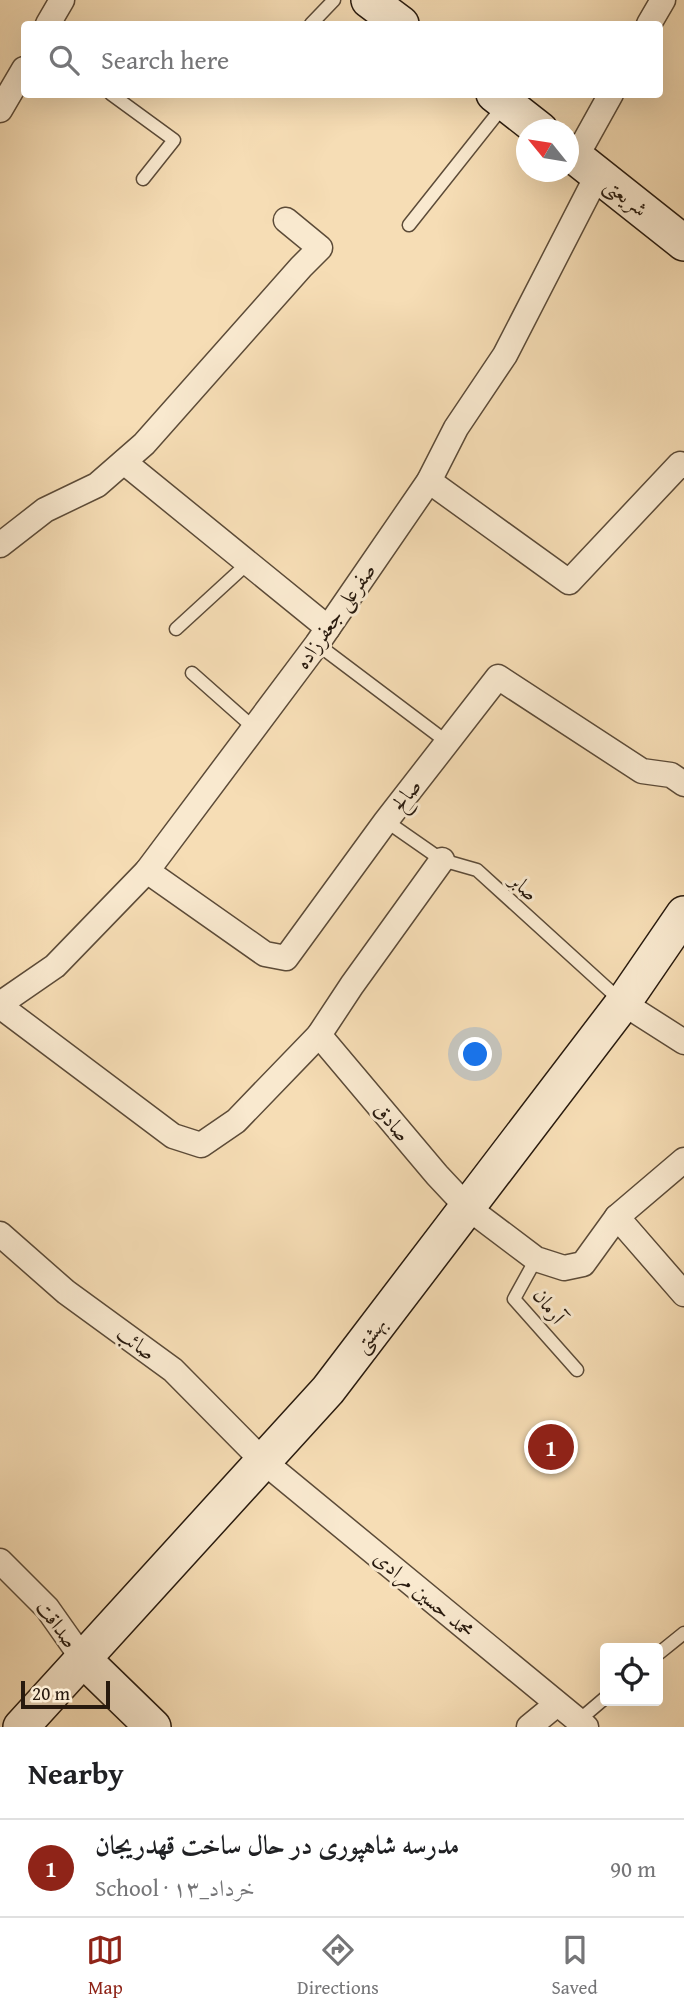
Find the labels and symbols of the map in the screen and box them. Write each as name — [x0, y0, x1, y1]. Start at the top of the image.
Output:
north arrow — [516, 119, 579, 182]
street label: شریعتی — [598, 170, 655, 224]
street label: صفرعلی جعفرزاده — [287, 556, 383, 676]
street label: صالح — [383, 772, 431, 820]
street label: صابر — [502, 864, 546, 908]
your location — [458, 1037, 492, 1071]
street label: صادق — [367, 1095, 418, 1148]
street label: آرمان — [526, 1281, 575, 1332]
street label: بهشتی — [346, 1310, 394, 1359]
street label: صائب — [110, 1318, 162, 1367]
pin: 1 — [528, 1421, 574, 1473]
street label: محمد حسین مرادی — [367, 1542, 482, 1645]
street label: صداقت — [29, 1593, 86, 1655]
scale bar — [21, 1678, 110, 1710]

